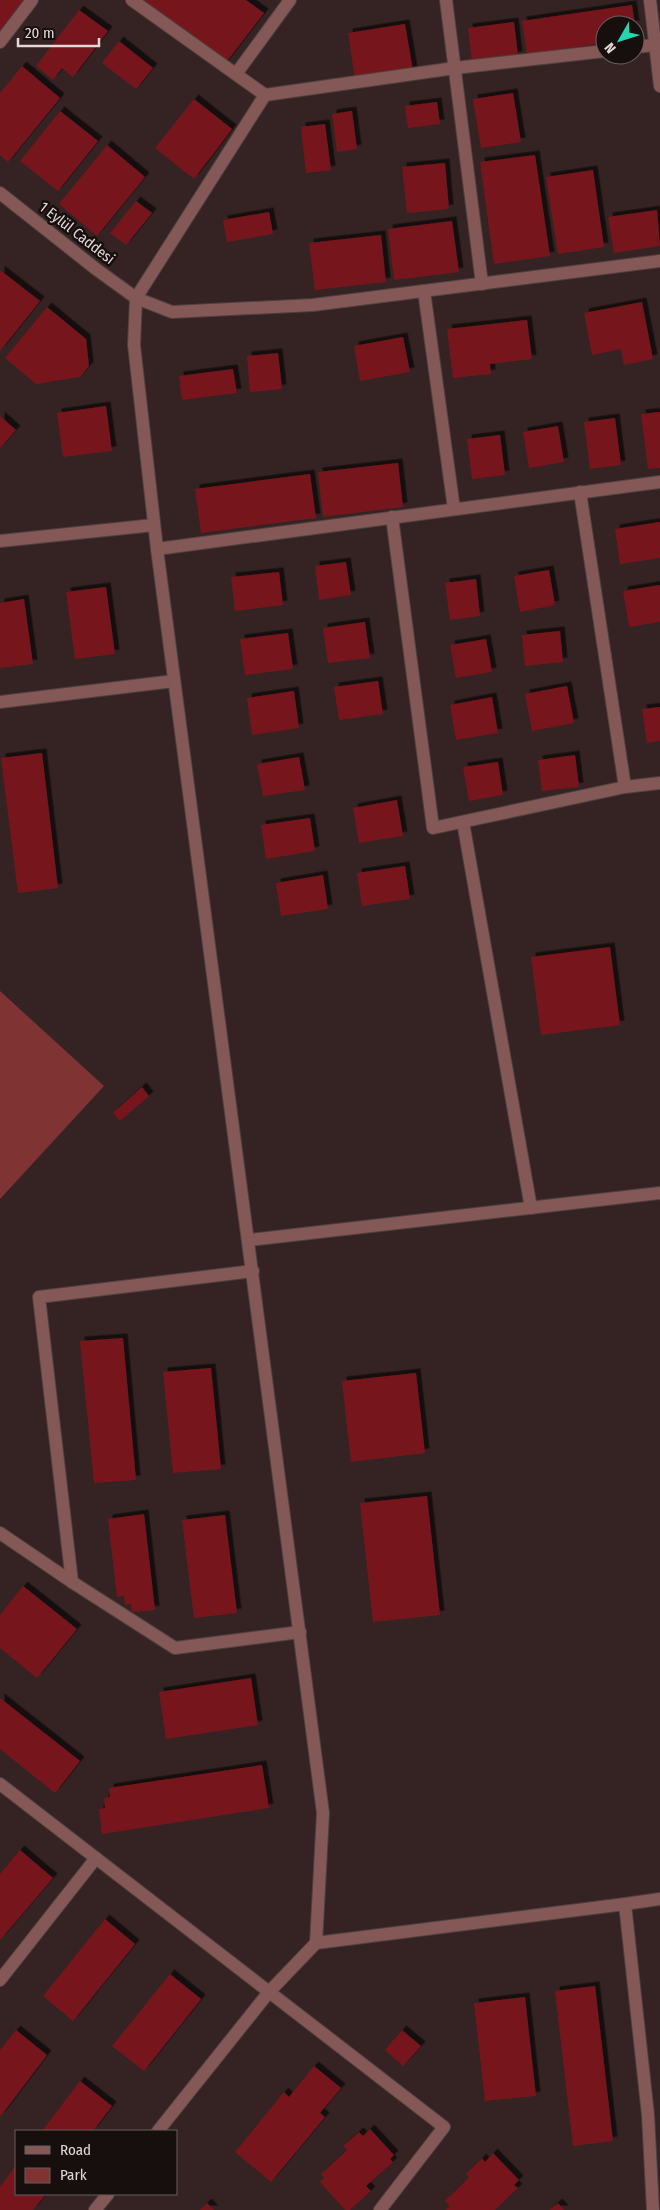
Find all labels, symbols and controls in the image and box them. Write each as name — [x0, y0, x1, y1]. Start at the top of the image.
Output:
scale bar — [18, 15, 99, 47]
north arrow — [595, 15, 645, 65]
text: 20 m — [25, 24, 55, 42]
text: N — [601, 39, 620, 56]
street label: 1 Eylül Caddesi — [36, 198, 118, 268]
legend — [15, 2130, 178, 2195]
text: Road — [60, 2141, 91, 2159]
text: Park — [60, 2166, 87, 2184]

